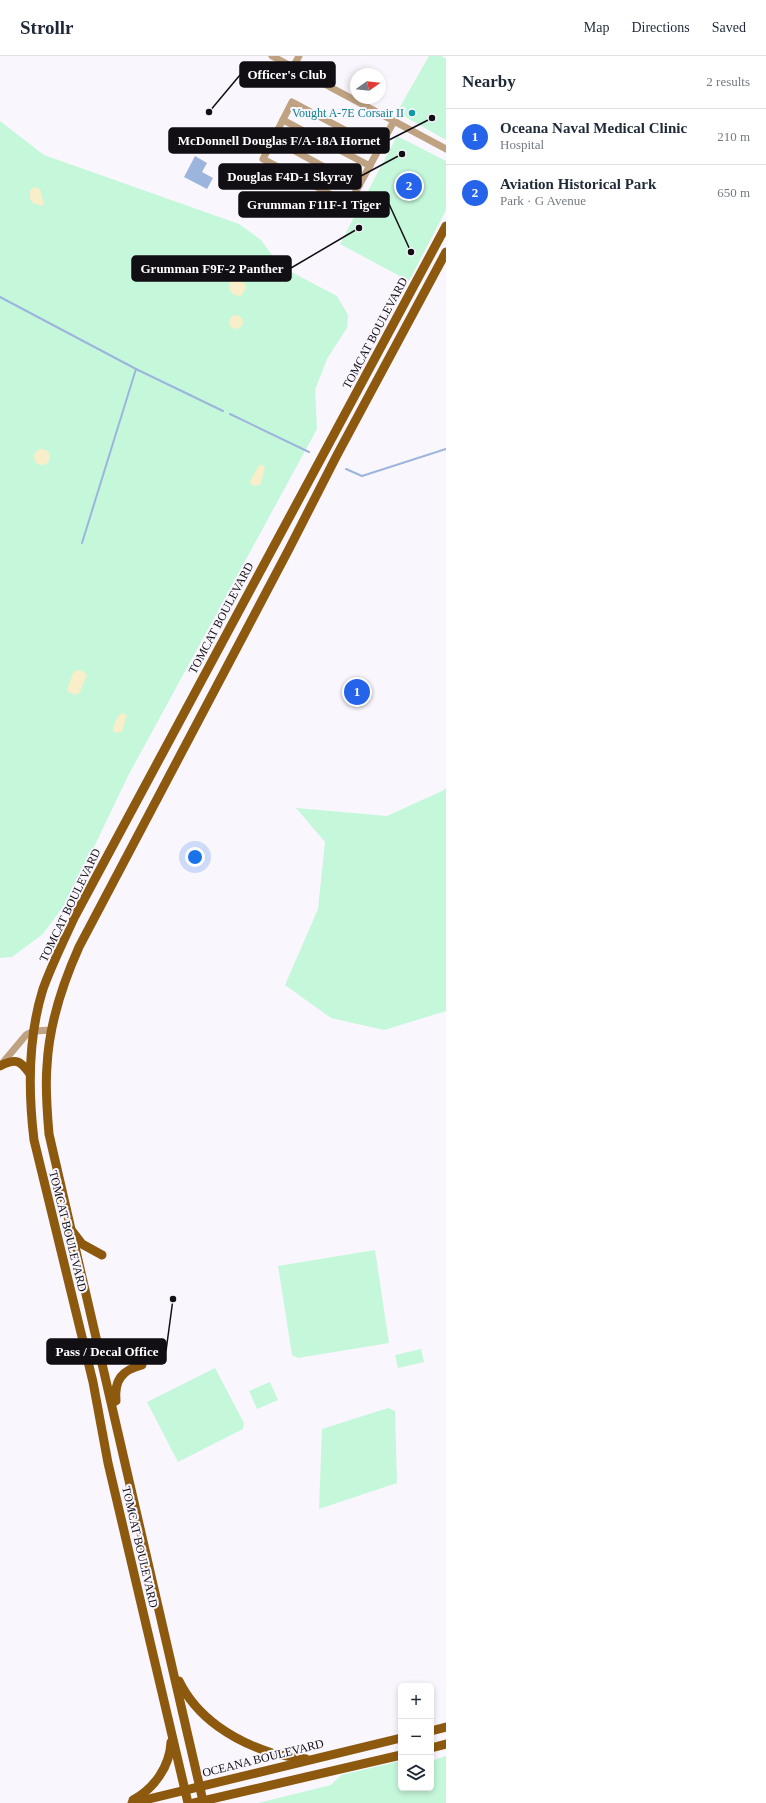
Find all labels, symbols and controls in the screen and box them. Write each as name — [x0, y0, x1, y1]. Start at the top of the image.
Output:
text: Strollr — [20, 17, 73, 38]
text: Map — [584, 20, 609, 35]
text: Directions — [631, 20, 690, 35]
text: Saved — [712, 20, 746, 35]
callout: Officer's Club — [240, 62, 335, 87]
text: Officer's Club — [247, 67, 327, 82]
north arrow — [350, 68, 386, 104]
text: Nearby — [462, 72, 516, 91]
text: 2 results — [706, 74, 750, 89]
place label: Vought A-7E Corsair II — [292, 106, 404, 120]
marker: Vought A-7E Corsair II — [407, 108, 417, 118]
text: Oceana Naval Medical Clinic — [500, 120, 687, 136]
callout: McDonnell Douglas F/A-18A Hornet — [169, 128, 389, 153]
text: 1 — [472, 129, 478, 144]
text: 210 m — [717, 129, 750, 144]
text: McDonnell Douglas F/A-18A Hornet — [178, 133, 381, 148]
text: Hospital — [500, 137, 544, 152]
callout: Douglas F4D-1 Skyray — [219, 164, 361, 189]
text: Douglas F4D-1 Skyray — [227, 169, 353, 184]
pin: 2 — [396, 171, 422, 201]
text: Aviation Historical Park — [500, 176, 656, 192]
text: 2 — [472, 185, 478, 200]
text: 650 m — [717, 185, 750, 200]
callout: Grumman F11F-1 Tiger — [239, 192, 389, 217]
text: Park · G Avenue — [500, 193, 586, 208]
text: Grumman F11F-1 Tiger — [247, 197, 381, 212]
callout: Grumman F9F-2 Panther — [132, 256, 291, 281]
text: Grumman F9F-2 Panther — [141, 261, 284, 276]
street label: TOMCAT BOULEVARD — [340, 275, 411, 391]
street label: TOMCAT BOULEVARD — [186, 560, 257, 676]
pin: 1 — [344, 677, 370, 707]
street label: TOMCAT BOULEVARD — [36, 846, 104, 964]
your location — [185, 847, 205, 867]
street label: TOMCAT BOULEVARD — [46, 1169, 90, 1293]
callout: Pass / Decal Office — [47, 1339, 166, 1364]
text: Pass / Decal Office — [56, 1344, 159, 1359]
street label: TOMCAT BOULEVARD — [119, 1485, 161, 1609]
map controls — [398, 1683, 434, 1791]
button: + — [398, 1683, 434, 1719]
button: − — [398, 1719, 434, 1755]
street label: OCEANA BOULEVARD — [201, 1736, 326, 1780]
button: layers — [398, 1755, 434, 1791]

